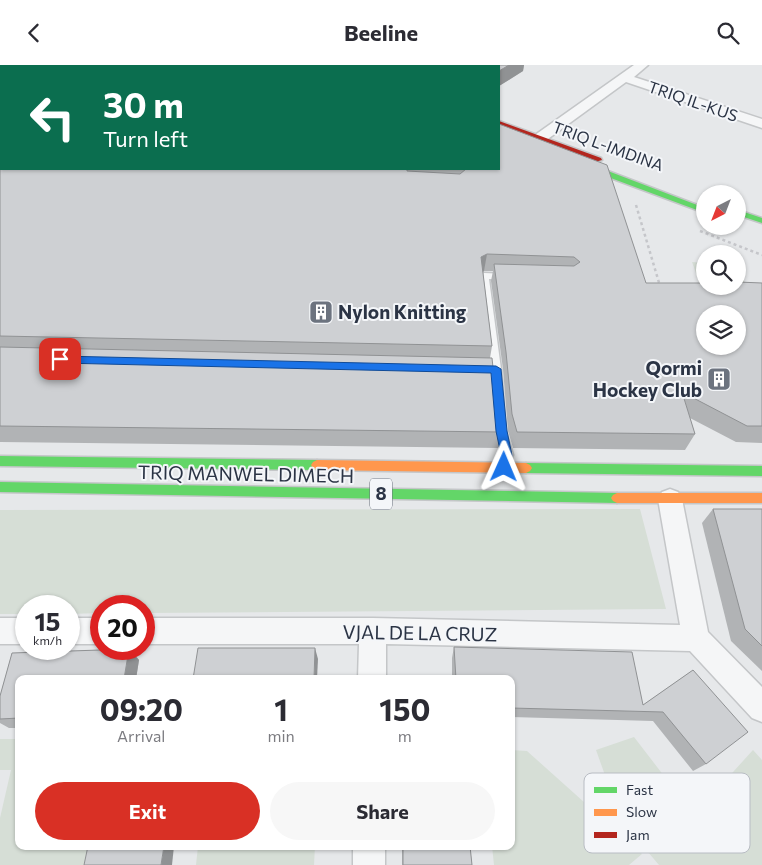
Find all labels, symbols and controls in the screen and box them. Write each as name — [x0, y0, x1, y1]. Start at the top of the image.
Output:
icon: back — [20, 19, 48, 47]
text: Beeline — [344, 19, 418, 46]
icon: search — [714, 19, 742, 47]
street label: TRIQ IL-KUS — [646, 76, 741, 125]
text: 30 m — [103, 82, 184, 125]
icon: left — [20, 85, 85, 150]
street label: TRIQ L-IMDINA — [550, 117, 666, 174]
text: Turn left — [103, 125, 188, 152]
north arrow — [696, 185, 746, 235]
map controls — [696, 185, 746, 355]
button: search — [696, 245, 746, 295]
building icon: Nylon Knitting — [308, 299, 334, 325]
place label: Nylon Knitting — [338, 300, 467, 323]
button: layers — [696, 305, 746, 355]
pin — [39, 338, 81, 380]
icon: arrive — [46, 345, 74, 373]
place label: Qormi Hockey Club — [593, 356, 702, 401]
building icon: Qormi Hockey Club — [706, 366, 732, 392]
position arrow — [477, 440, 529, 492]
street label: TRIQ MANWEL DIMECH — [138, 460, 354, 487]
road number: 8 — [370, 479, 392, 509]
speed limit sign: 20 — [90, 595, 155, 660]
text: 15 — [35, 606, 60, 636]
street label: VJAL DE LA CRUZ — [342, 620, 498, 645]
text: km/h — [33, 633, 62, 647]
text: 09:20 — [100, 690, 183, 727]
text: 1 — [274, 690, 288, 727]
text: 150 — [379, 690, 430, 727]
text: Arrival — [117, 726, 165, 745]
text: min — [267, 726, 295, 745]
text: m — [398, 726, 412, 745]
legend — [584, 773, 750, 853]
text: Fast — [626, 781, 653, 798]
button: Exit — [35, 782, 260, 840]
button: Share — [270, 782, 495, 840]
text: Slow — [626, 803, 657, 820]
text: Jam — [626, 826, 650, 843]

